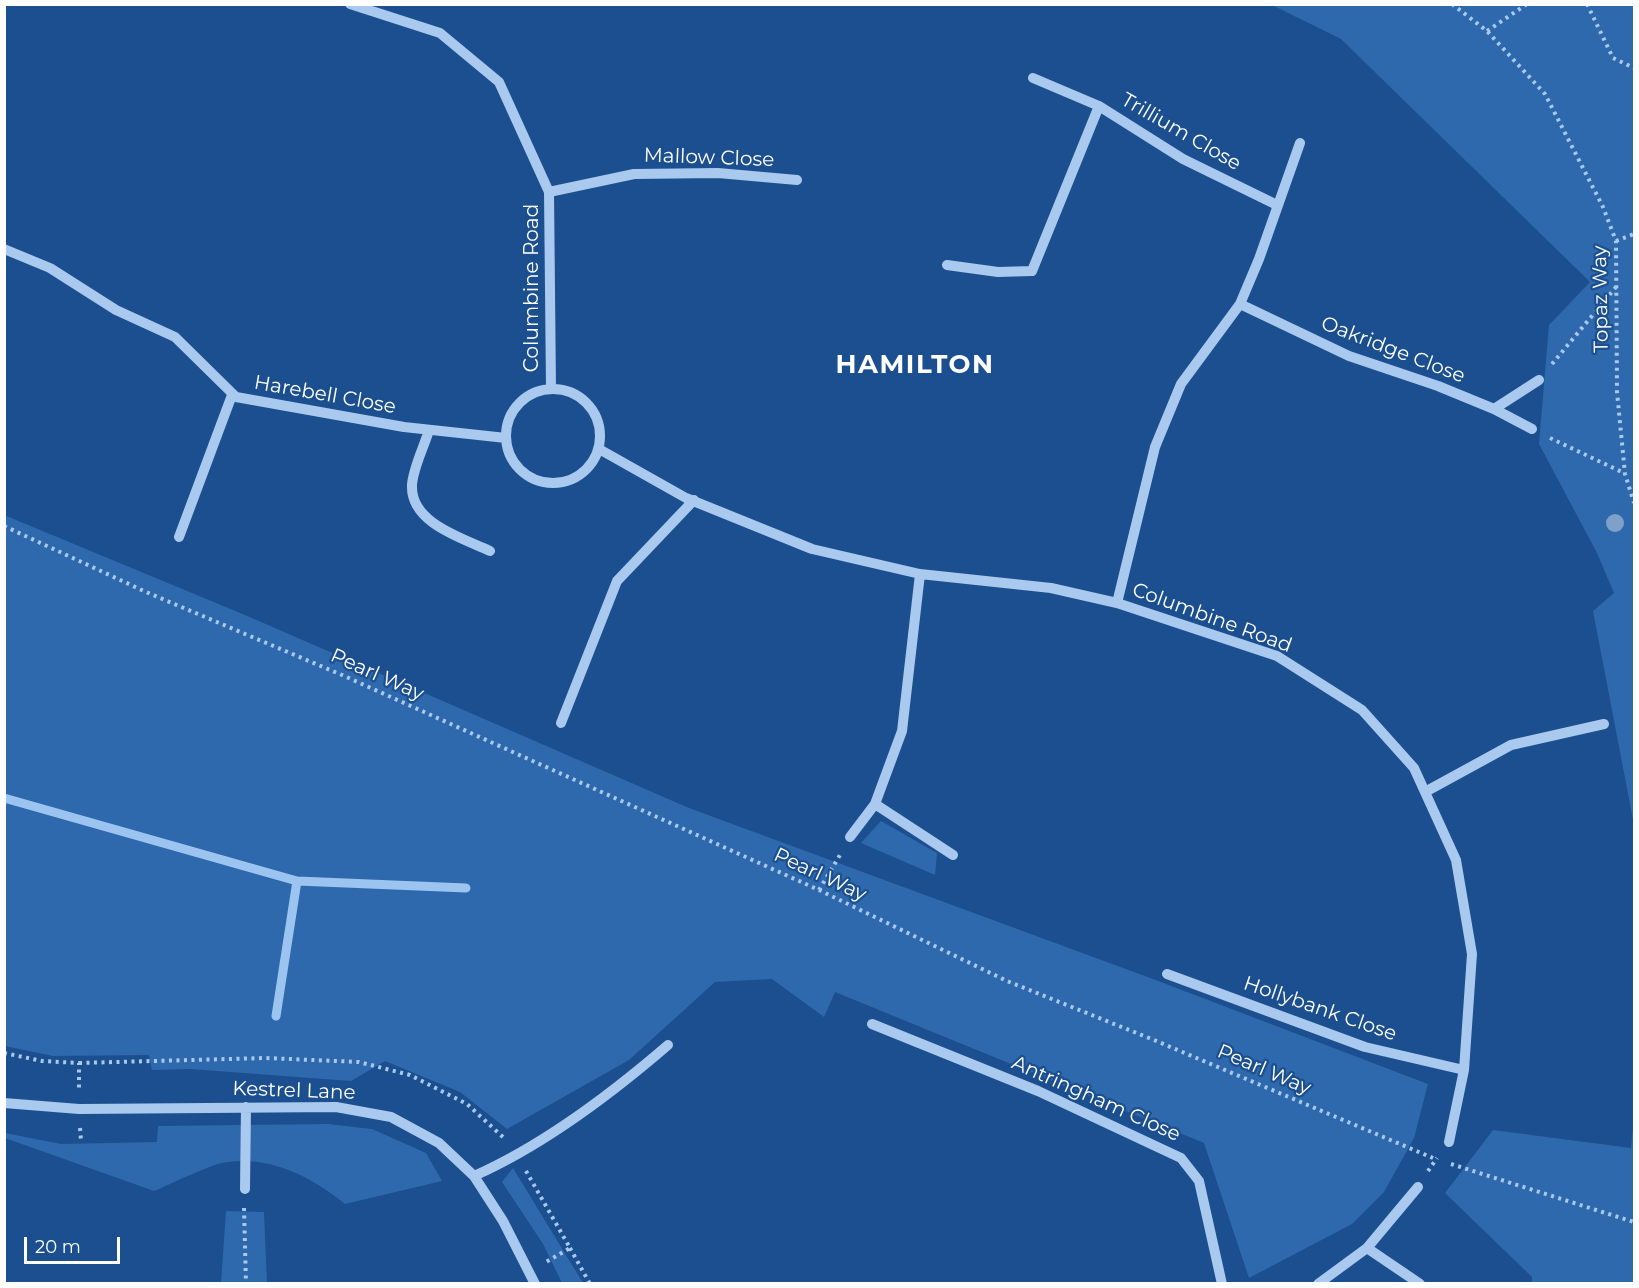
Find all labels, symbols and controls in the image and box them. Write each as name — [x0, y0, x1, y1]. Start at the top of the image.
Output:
street label: Trillium Close — [1117, 88, 1245, 176]
street label: Mallow Close — [643, 144, 775, 172]
street label: Columbine Road — [520, 204, 544, 372]
street label: Topaz Way — [1588, 245, 1614, 353]
street label: Oakridge Close — [1318, 312, 1468, 388]
district label: HAMILTON — [836, 349, 994, 381]
street label: Harebell Close — [252, 371, 398, 419]
street label: Columbine Road — [1129, 578, 1295, 658]
street label: Pearl Way — [327, 644, 427, 706]
street label: Pearl Way — [770, 843, 870, 907]
street label: Hollybank Close — [1240, 972, 1400, 1046]
street label: Pearl Way — [1213, 1040, 1315, 1100]
street label: Antringham Close — [1008, 1051, 1184, 1147]
street label: Kestrel Lane — [232, 1077, 356, 1105]
scale bar — [27, 1225, 123, 1263]
text: 20 m — [35, 1236, 81, 1258]

